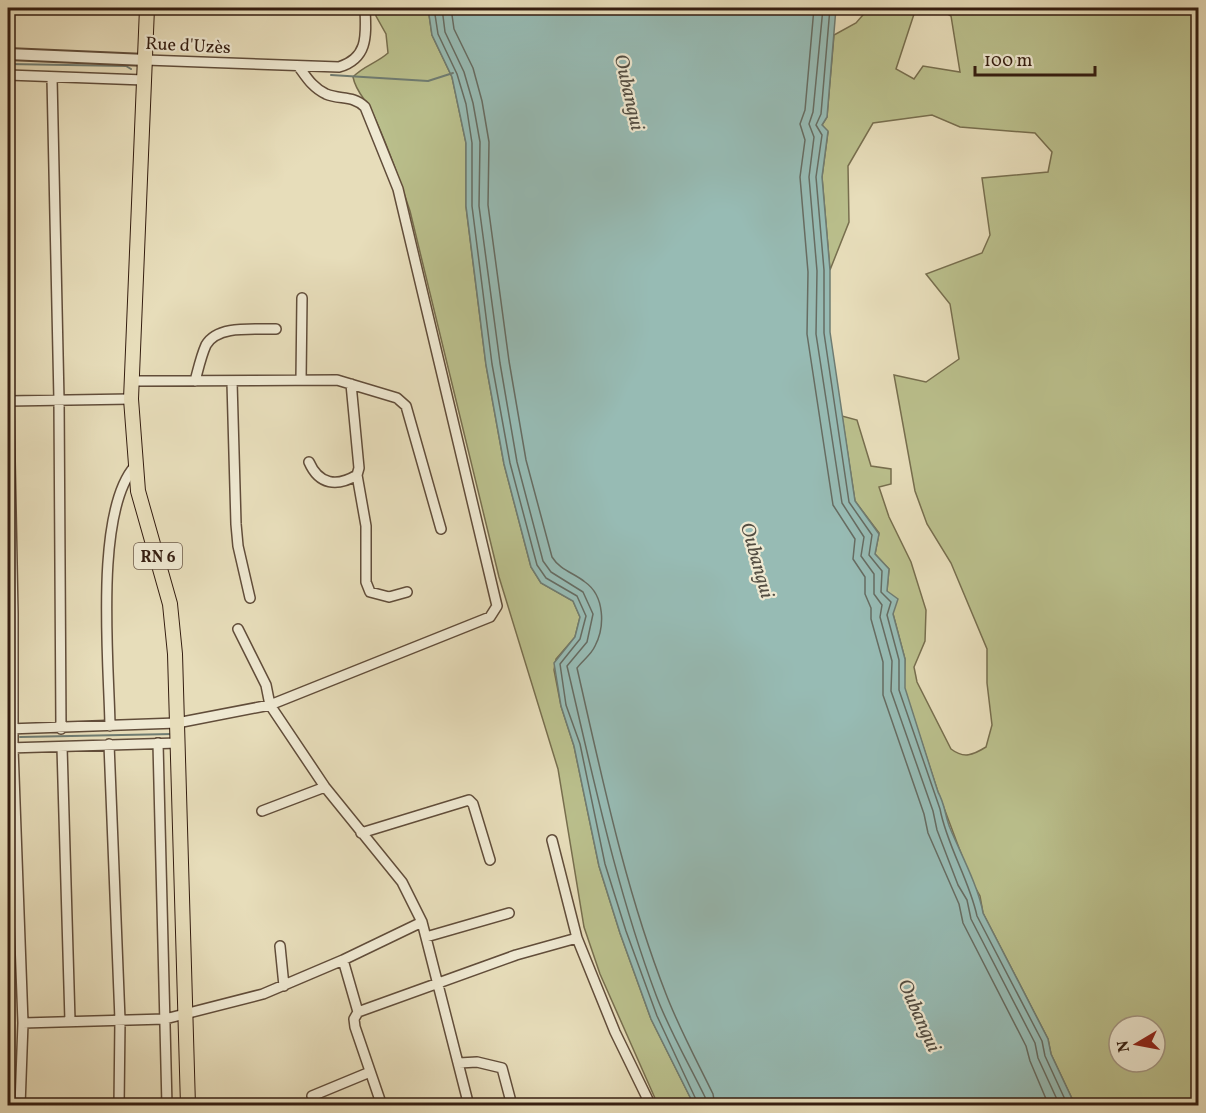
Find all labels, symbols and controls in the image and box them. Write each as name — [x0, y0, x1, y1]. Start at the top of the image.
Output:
street label: Rue d'Uzès — [144, 32, 231, 61]
scale bar — [975, 39, 1095, 77]
text: 100 m — [984, 49, 1033, 74]
water label: Oubangui — [606, 51, 651, 134]
water label: Oubangui — [732, 519, 781, 603]
road number: RN 6 — [134, 543, 182, 569]
water label: Oubangui — [890, 975, 947, 1058]
north arrow — [1107, 1014, 1167, 1074]
text: N — [1112, 1038, 1136, 1054]

